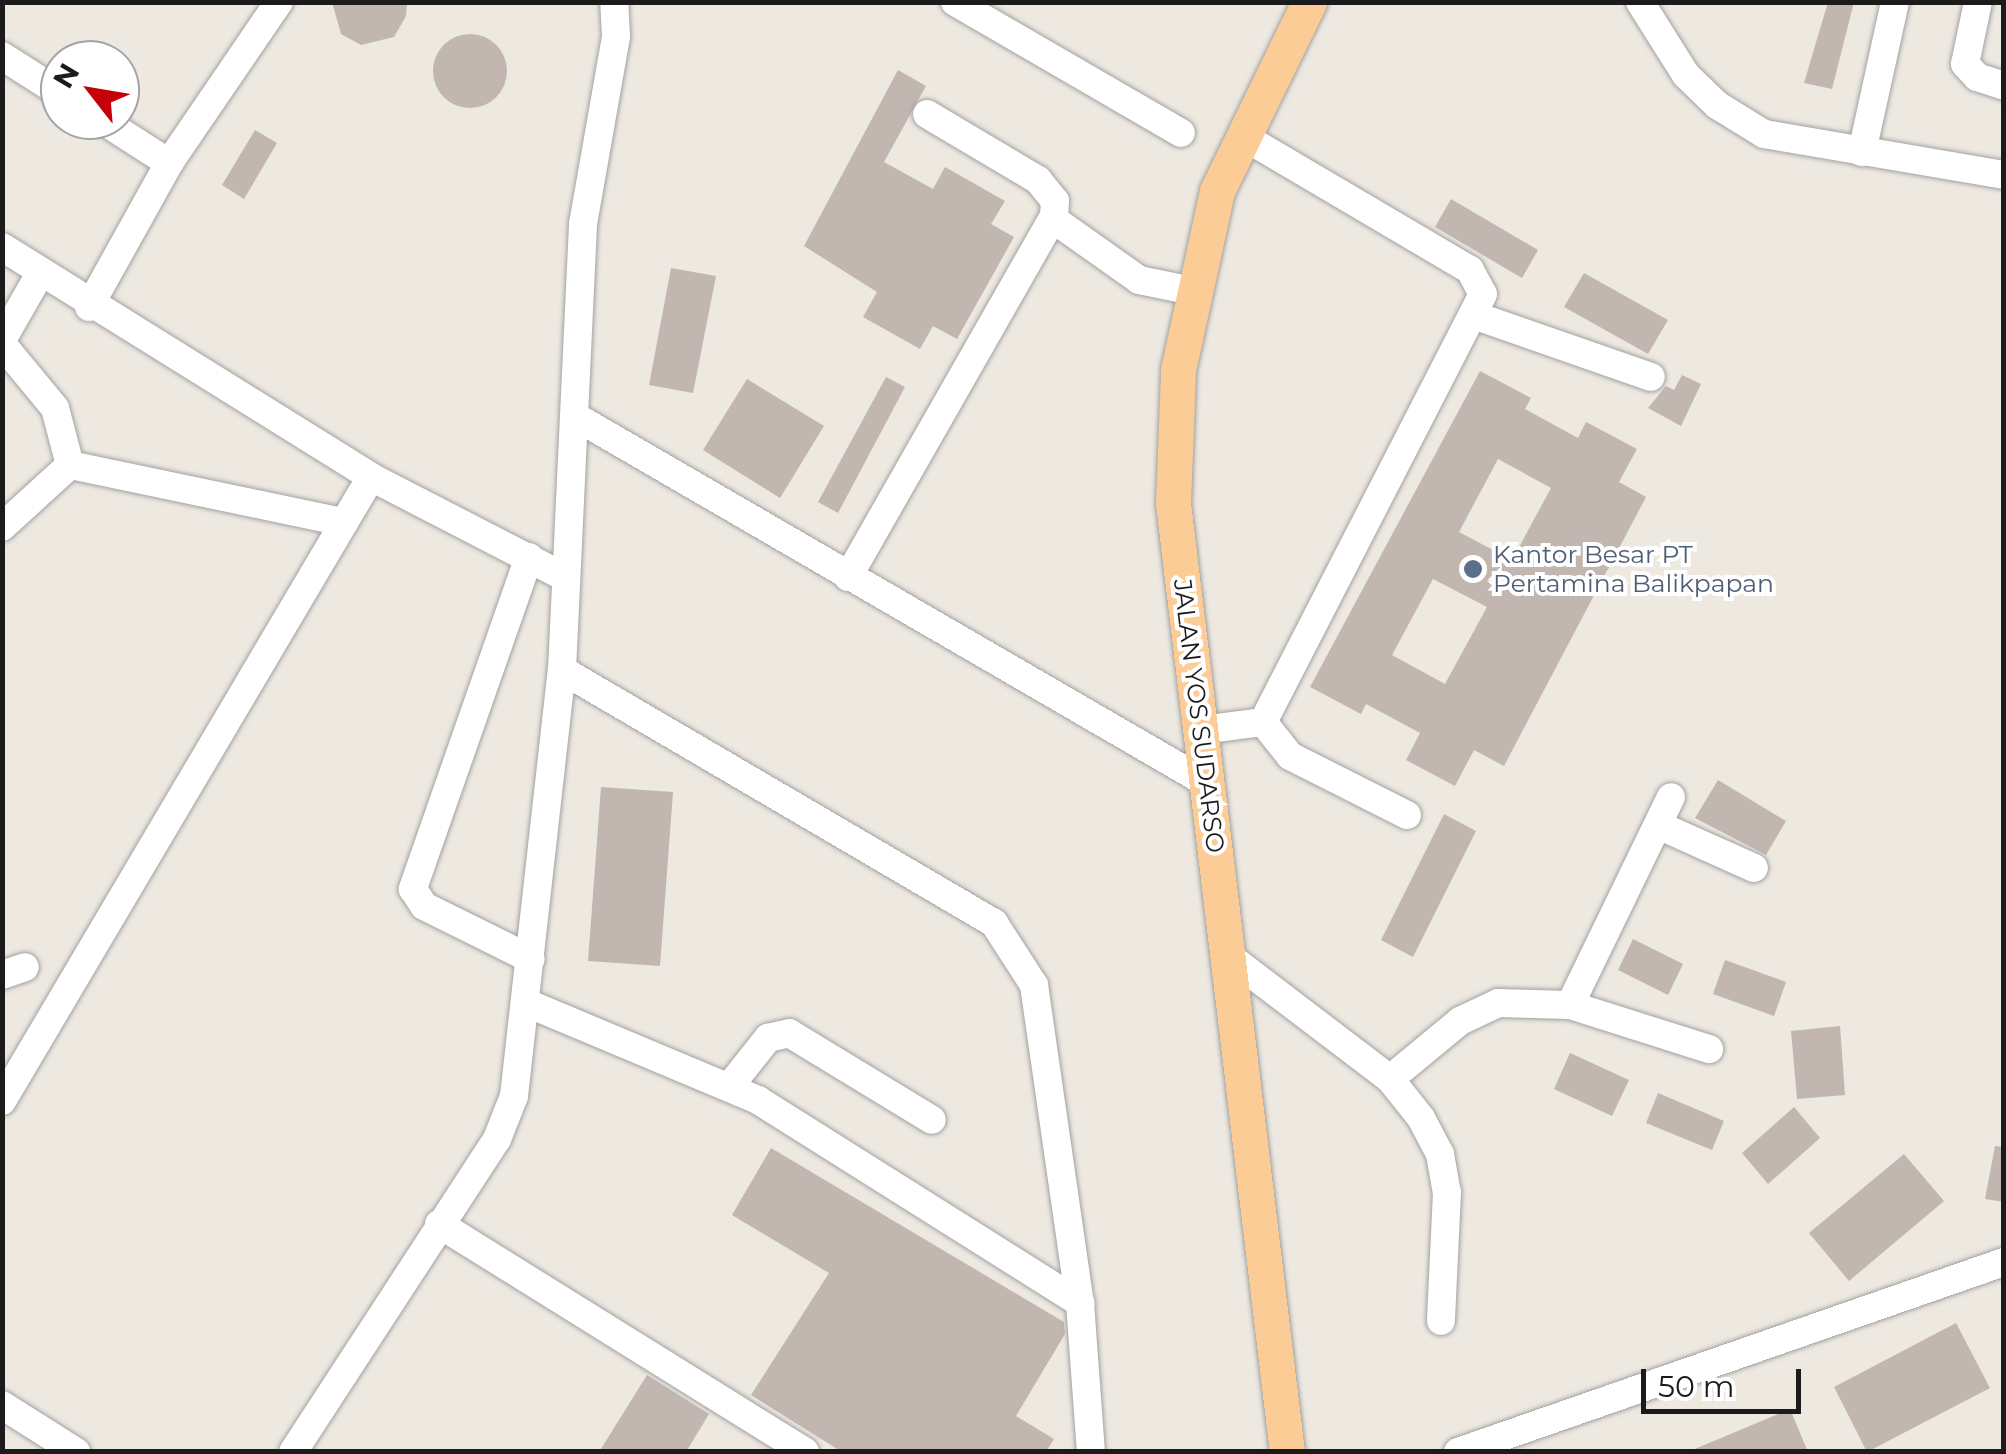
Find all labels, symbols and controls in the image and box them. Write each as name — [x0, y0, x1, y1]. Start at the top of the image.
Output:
north arrow — [40, 40, 140, 140]
text: N — [46, 57, 86, 94]
place label: Kantor Besar PT Pertamina Balikpapan — [1493, 540, 1774, 599]
marker: Kantor Besar PT Pertamina Balikpapan — [1462, 558, 1484, 580]
street label: JALAN YOS SUDARSO — [1167, 577, 1231, 855]
scale bar — [1646, 1349, 1806, 1411]
text: 50 m — [1658, 1368, 1735, 1405]

